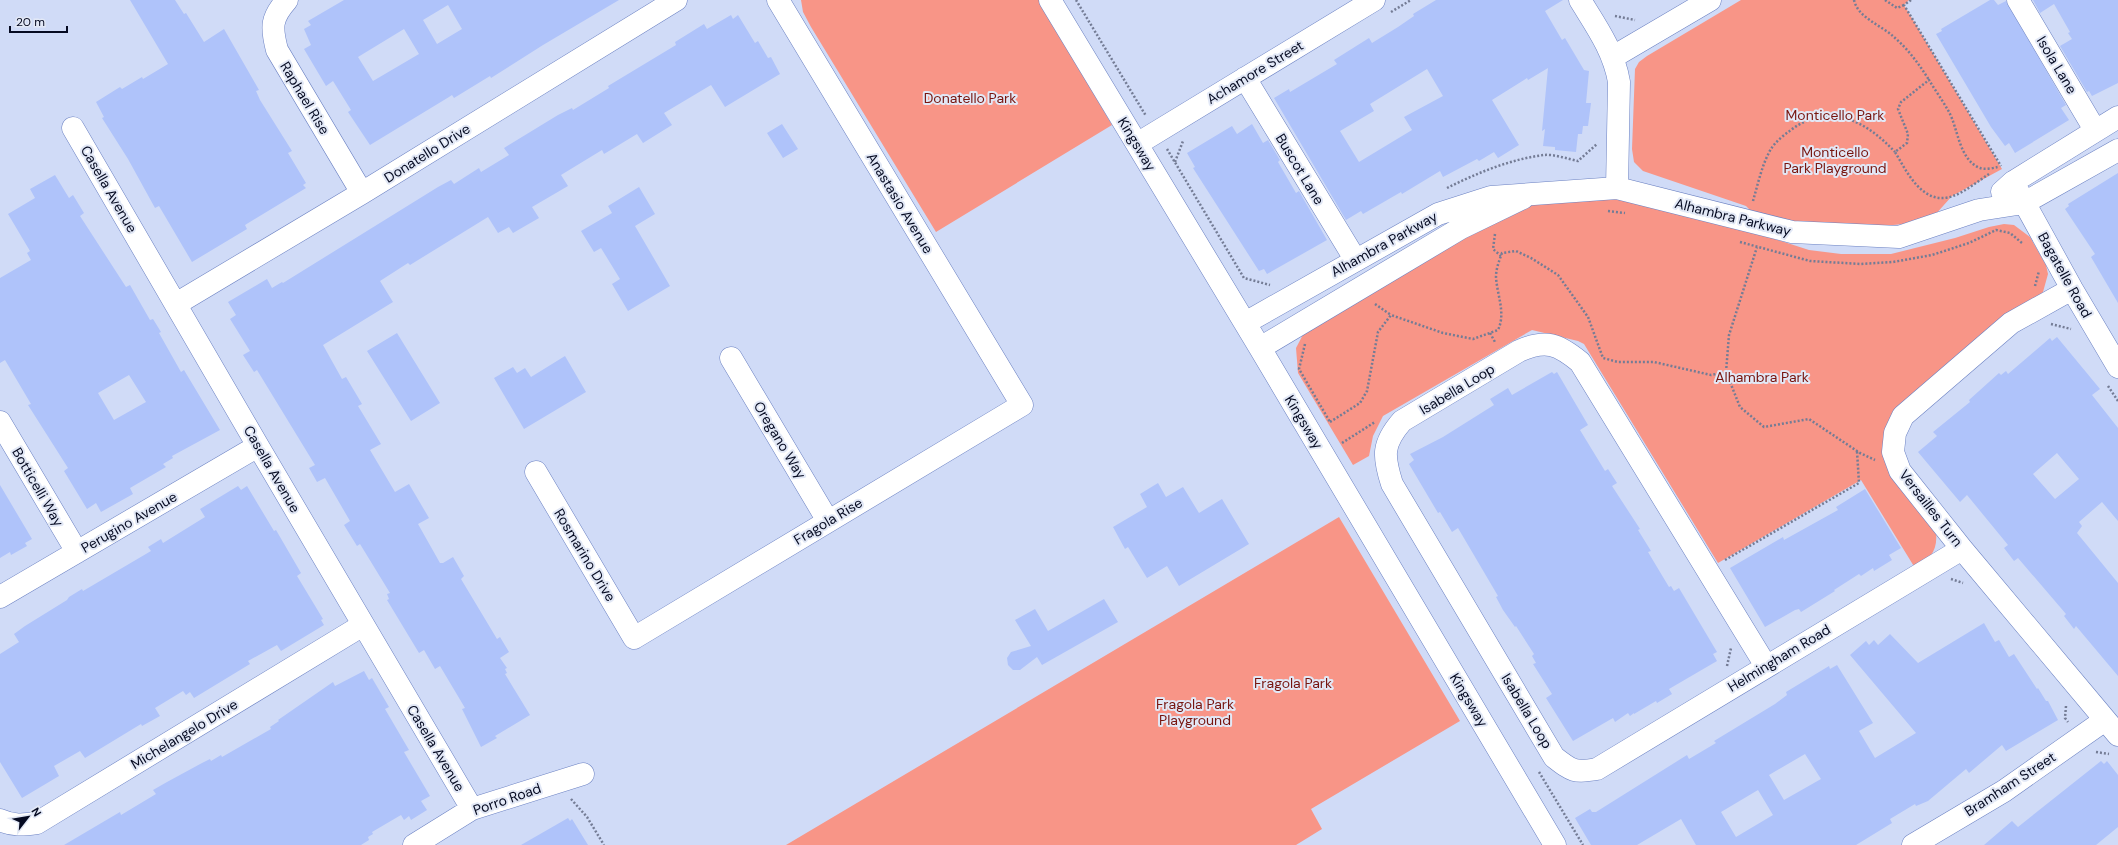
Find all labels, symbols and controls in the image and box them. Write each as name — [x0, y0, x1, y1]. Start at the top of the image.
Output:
scale bar — [10, 8, 67, 34]
text: 20 m — [16, 14, 45, 30]
street label: Isola Lane — [2033, 33, 2081, 97]
street label: Achamore Street — [1203, 36, 1307, 108]
street label: Raphael Rise — [276, 58, 334, 138]
park label: Donatello Park — [924, 89, 1016, 107]
park label: Monticello Park — [1786, 106, 1884, 124]
street label: Kingsway — [1114, 114, 1160, 174]
street label: Donatello Drive — [381, 119, 473, 187]
street label: Buscot Lane — [1272, 130, 1328, 208]
street label: Casella Avenue — [77, 142, 141, 236]
park label: Monticello Park Playground — [1783, 143, 1887, 177]
street label: Anastasio Avenue — [863, 149, 937, 257]
street label: Alhambra Parkway — [1673, 194, 1793, 240]
street label: Alhambra Parkway — [1328, 207, 1441, 281]
street label: Bagatelle Road — [2034, 229, 2096, 321]
street label: Isabella Loop — [1416, 359, 1498, 419]
park label: Alhambra Park — [1715, 368, 1809, 386]
street label: Kingsway — [1281, 392, 1327, 452]
street label: Oregano Way — [750, 398, 810, 482]
street label: Casella Avenue — [240, 422, 304, 516]
street label: Botticelli Way — [8, 444, 68, 530]
street label: Versailles Turn — [1895, 466, 1967, 550]
street label: Perugino Avenue — [78, 487, 180, 557]
street label: Fragola Rise — [790, 493, 866, 549]
street label: Rosmarino Drive — [550, 505, 620, 605]
street label: Helmingham Road — [1724, 620, 1834, 696]
street label: Kingsway — [1446, 670, 1492, 730]
street label: Isabella Loop — [1497, 670, 1557, 752]
park label: Fragola Park — [1254, 674, 1332, 692]
street label: Michelangelo Drive — [127, 695, 241, 773]
park label: Fragola Park Playground — [1156, 695, 1234, 729]
street label: Casella Avenue — [403, 701, 469, 795]
street label: Bramham Street — [1961, 748, 2059, 820]
street label: Porro Road — [471, 779, 543, 819]
north arrow — [8, 797, 48, 837]
text: N — [29, 805, 45, 819]

